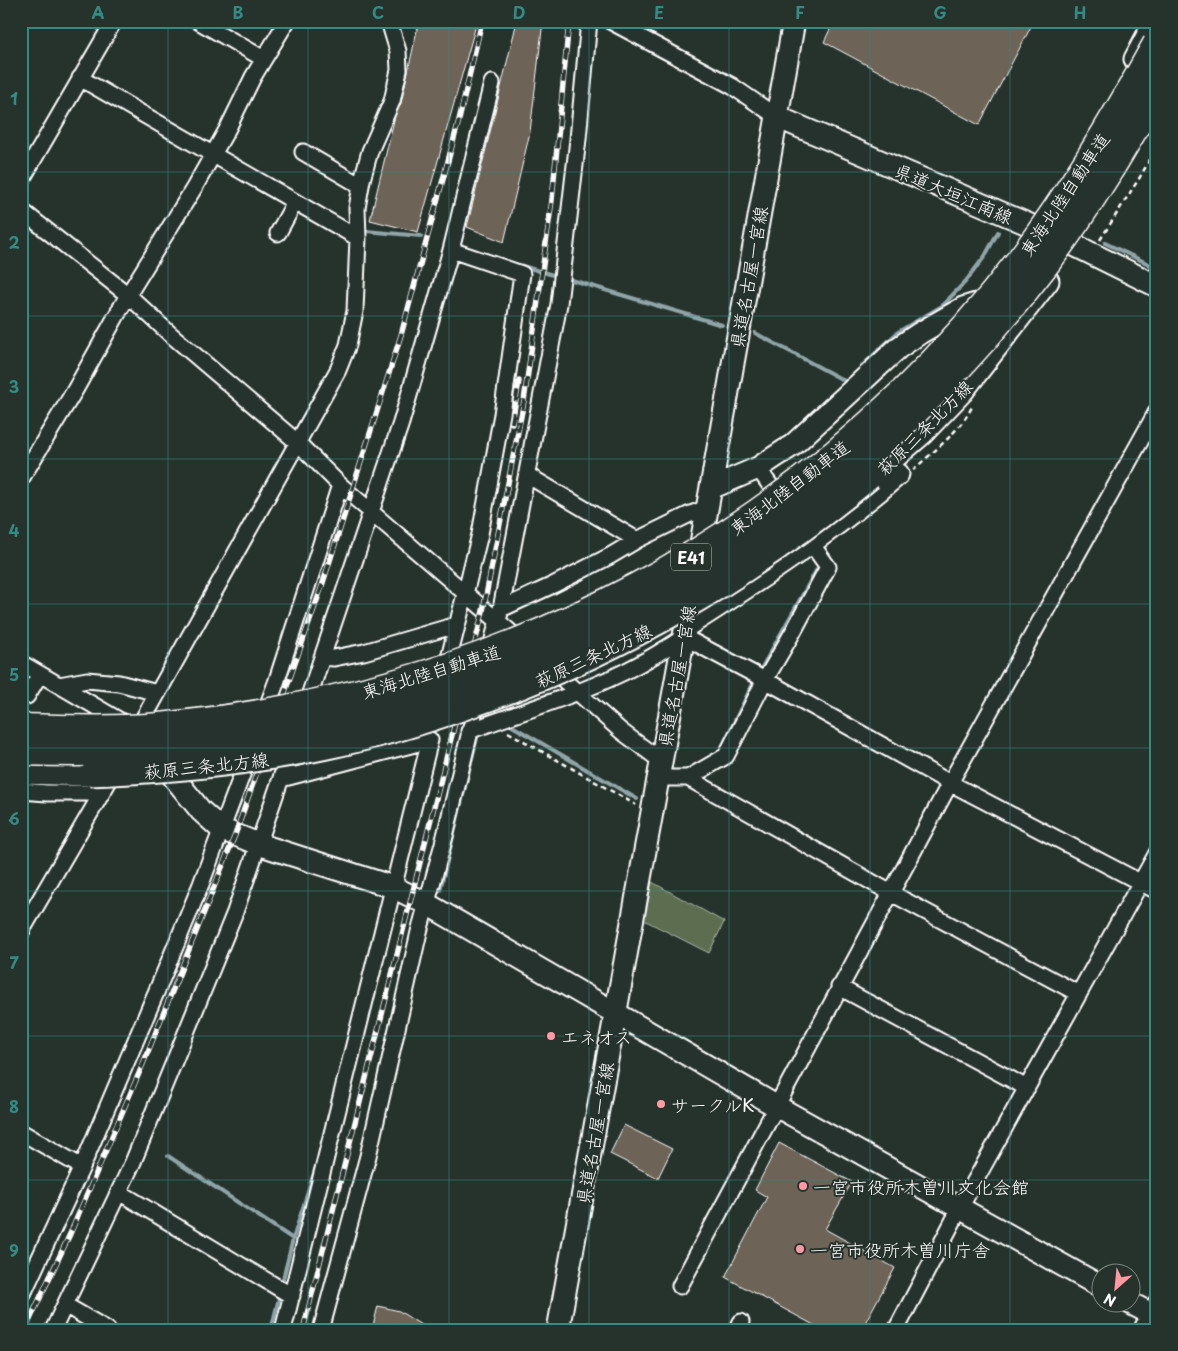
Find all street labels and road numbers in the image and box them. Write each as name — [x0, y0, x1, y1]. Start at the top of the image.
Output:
street label: 東海北陸自動車道 — [1013, 127, 1115, 261]
street label: 県道大垣江南線 — [891, 156, 1017, 230]
street label: 県道名古屋一宮線 — [722, 204, 774, 350]
street label: 萩原三条北方線 — [870, 373, 978, 481]
street label: 東海北陸自動車道 — [723, 433, 855, 541]
road number: E41 — [671, 544, 711, 570]
street label: 県道名古屋一宮線 — [650, 603, 702, 749]
street label: 萩原三条北方線 — [530, 616, 656, 694]
street label: 東海北陸自動車道 — [358, 637, 504, 705]
street label: 萩原三条北方線 — [142, 745, 270, 785]
street label: 県道名古屋一宮線 — [568, 1060, 620, 1206]

